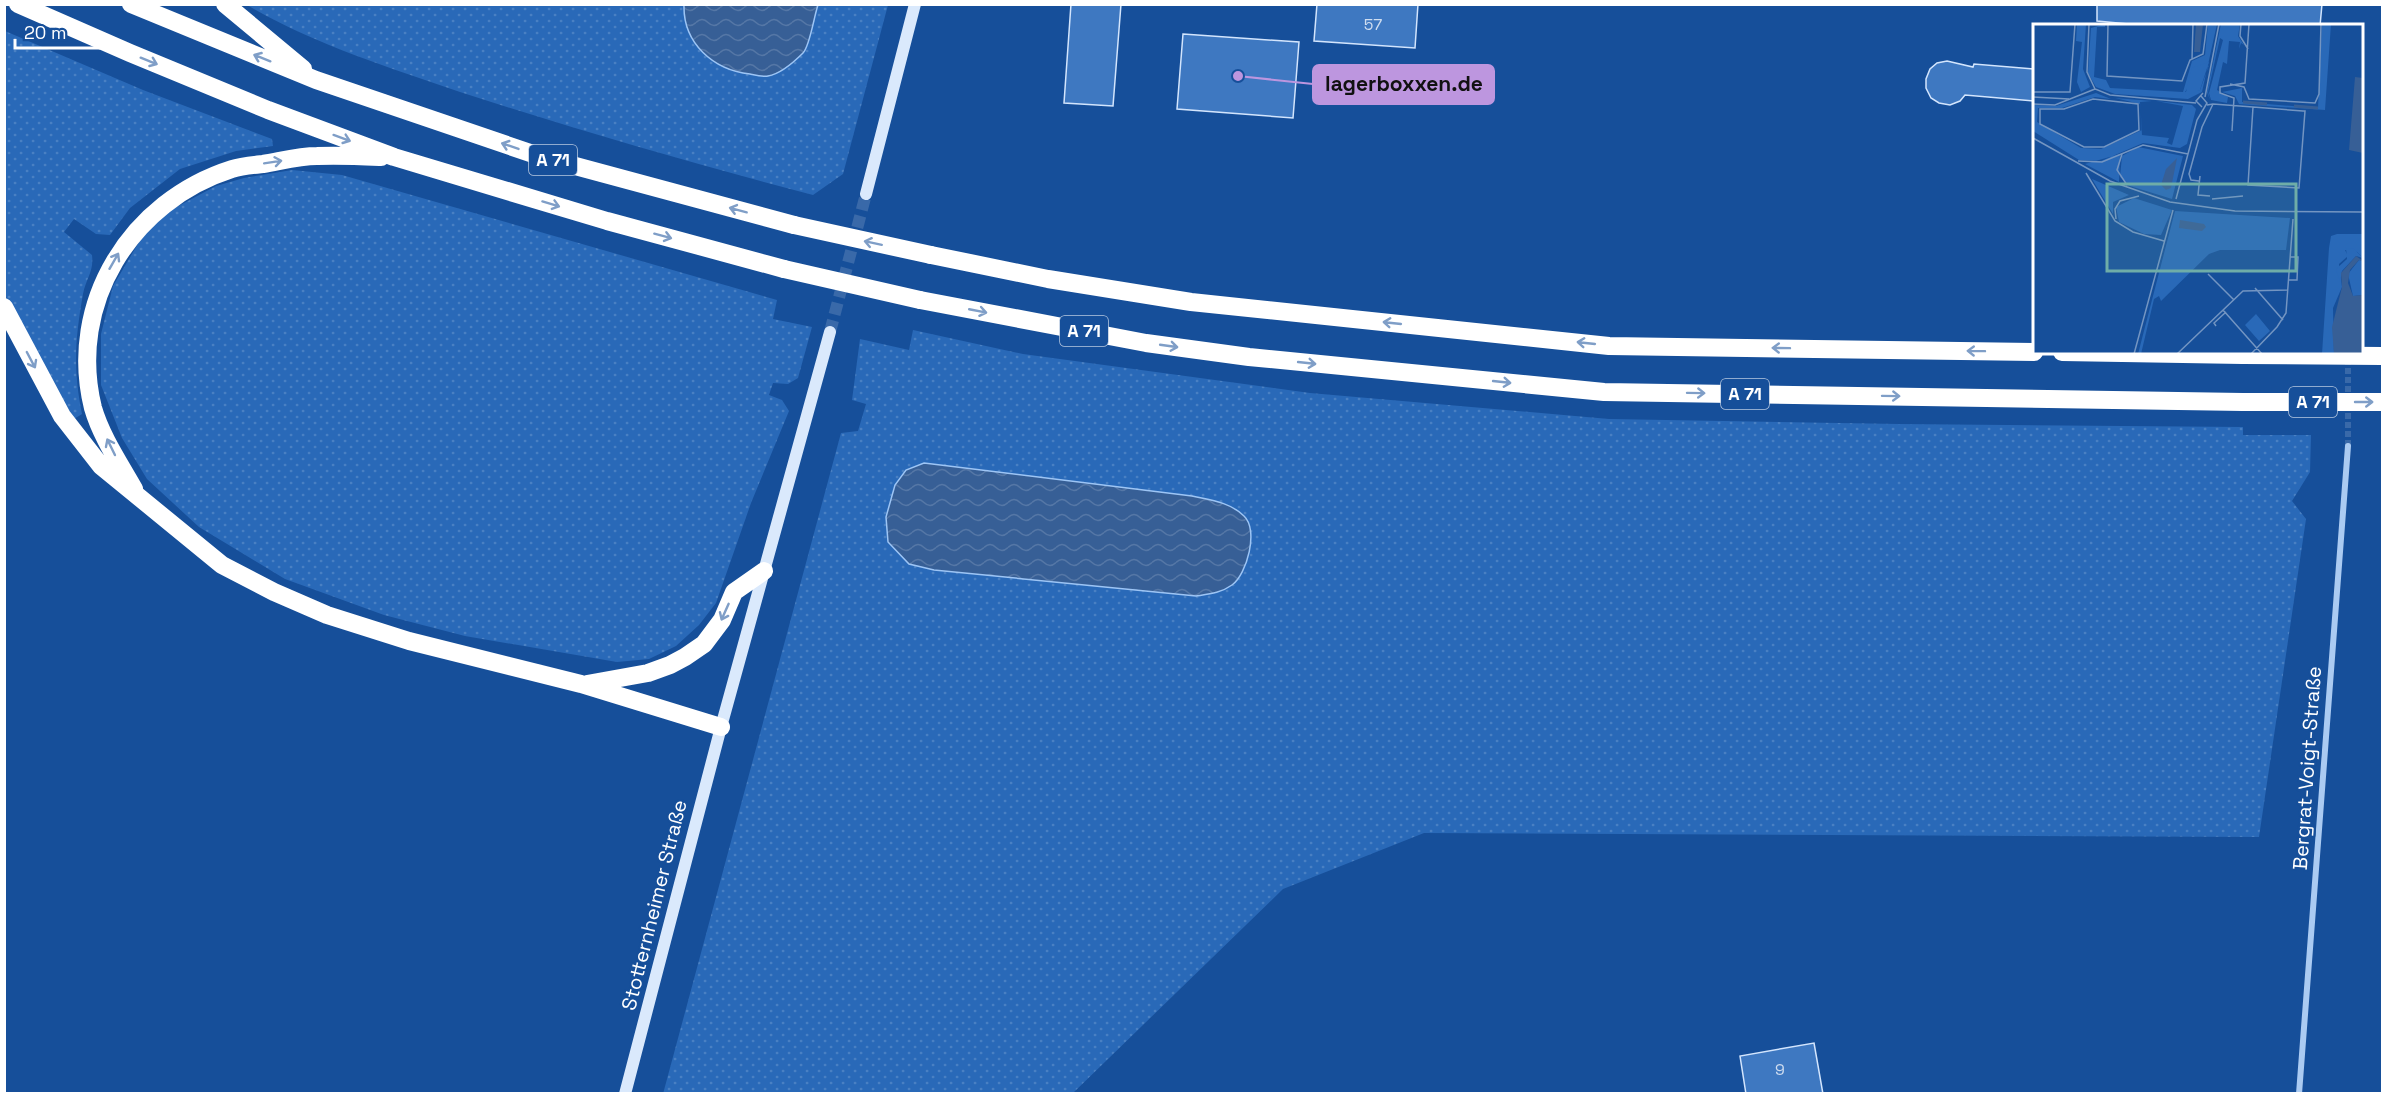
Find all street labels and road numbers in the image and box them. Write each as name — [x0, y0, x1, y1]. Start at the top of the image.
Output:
road number: A 71 — [529, 145, 577, 175]
road number: A 71 — [1060, 316, 1108, 346]
road number: A 71 — [1721, 379, 1769, 409]
road number: A 71 — [2289, 387, 2337, 417]
street label: Bergrat-Voigt-Straße — [2287, 665, 2327, 871]
street label: Stotternheimer Straße — [615, 797, 693, 1013]

